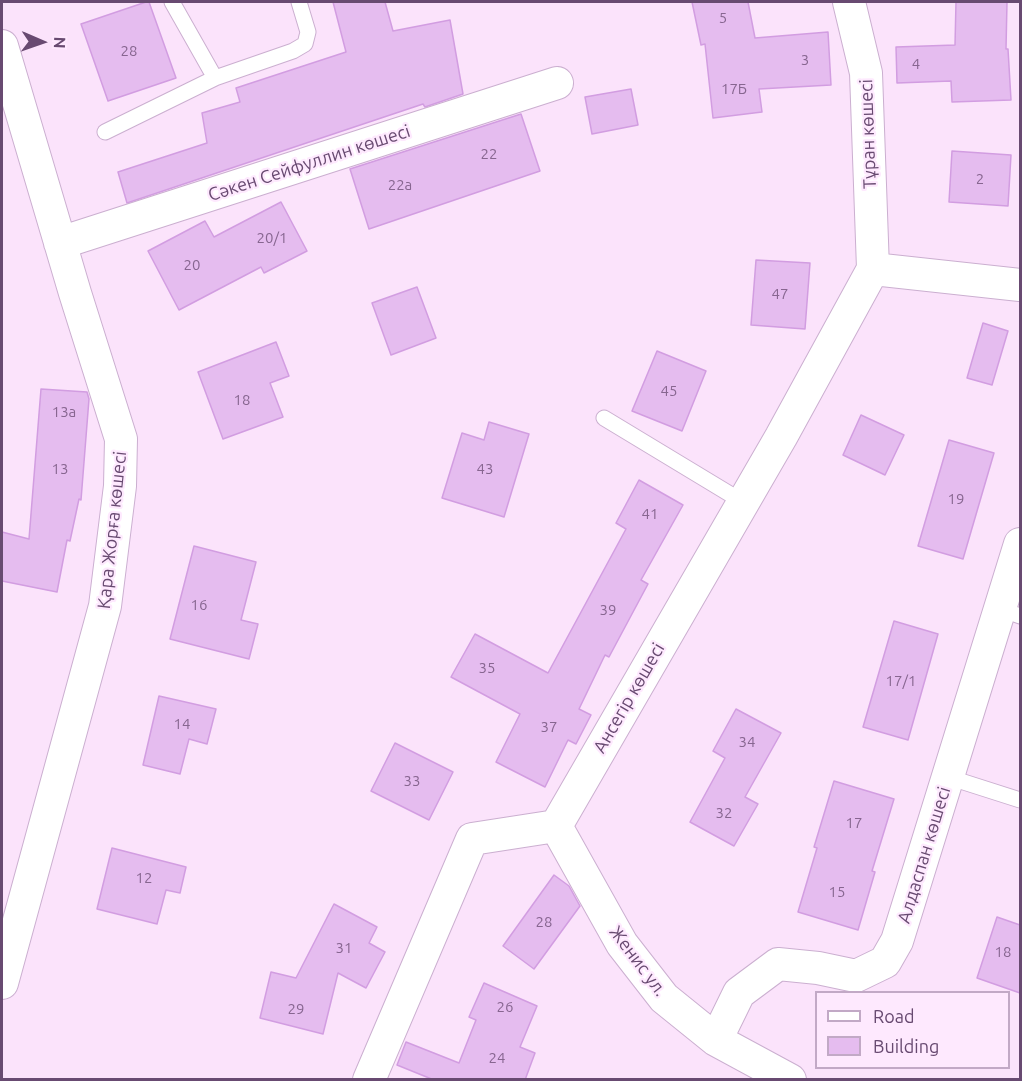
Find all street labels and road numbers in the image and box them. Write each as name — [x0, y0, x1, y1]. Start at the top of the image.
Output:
street label: Тұран көшесі — [855, 79, 881, 189]
street label: Сәкен Сейфуллин көшесі — [205, 120, 413, 206]
street label: Қара Жорға көшесі — [93, 450, 131, 610]
street label: Ансегір көшесі — [589, 639, 669, 757]
street label: Алдаспан көшесі — [893, 784, 955, 926]
street label: Женис ул. — [605, 922, 671, 1000]

